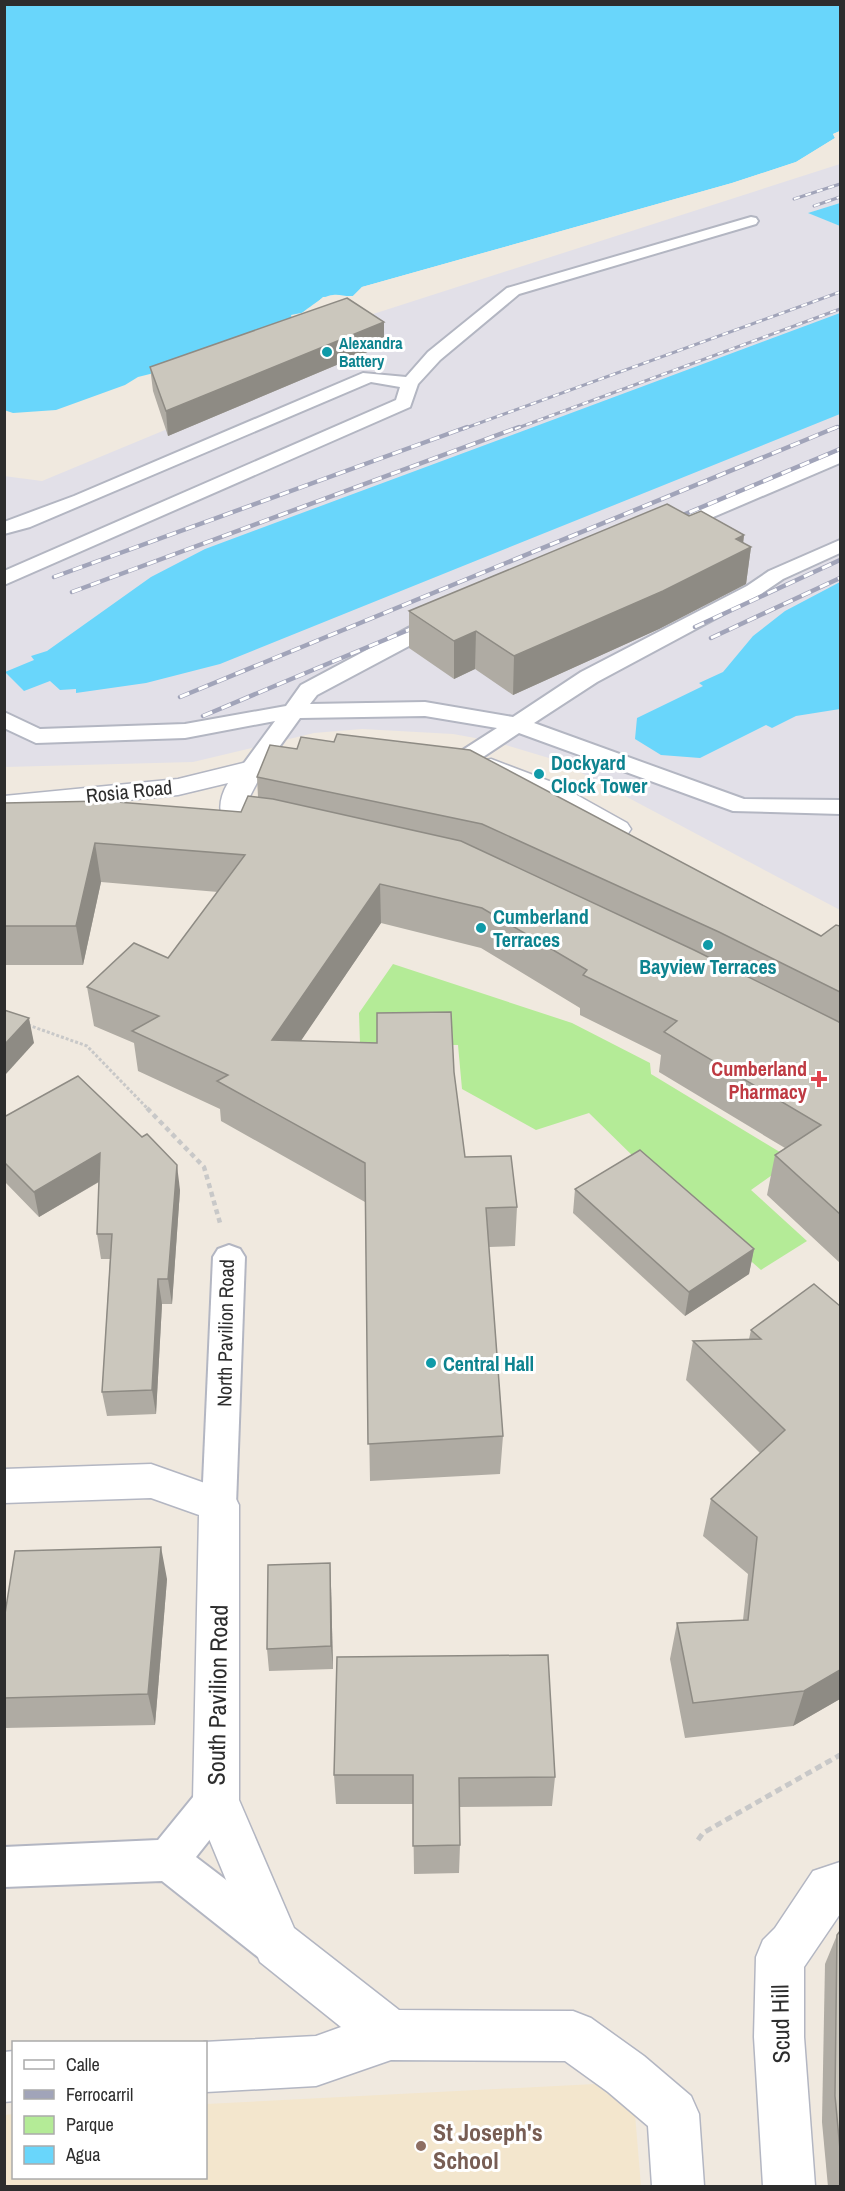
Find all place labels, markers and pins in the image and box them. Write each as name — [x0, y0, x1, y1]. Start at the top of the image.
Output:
place label: Alexandra Battery — [339, 332, 403, 372]
marker: Alexandra Battery — [320, 345, 334, 359]
place label: Dockyard Clock Tower — [551, 749, 648, 799]
marker: Dockyard Clock Tower — [532, 767, 546, 781]
place label: Cumberland Terraces — [493, 903, 589, 953]
marker: Cumberland Terraces — [474, 921, 488, 935]
marker: Bayview Terraces — [701, 938, 715, 952]
place label: Bayview Terraces — [639, 953, 777, 980]
place label: Cumberland Pharmacy — [711, 1055, 808, 1105]
marker: Cumberland Pharmacy — [812, 1072, 826, 1086]
place label: Central Hall — [443, 1350, 534, 1377]
marker: Central Hall — [424, 1356, 438, 1370]
place label: St Joseph's School — [433, 2116, 543, 2176]
marker: St Joseph's School — [414, 2139, 428, 2153]

